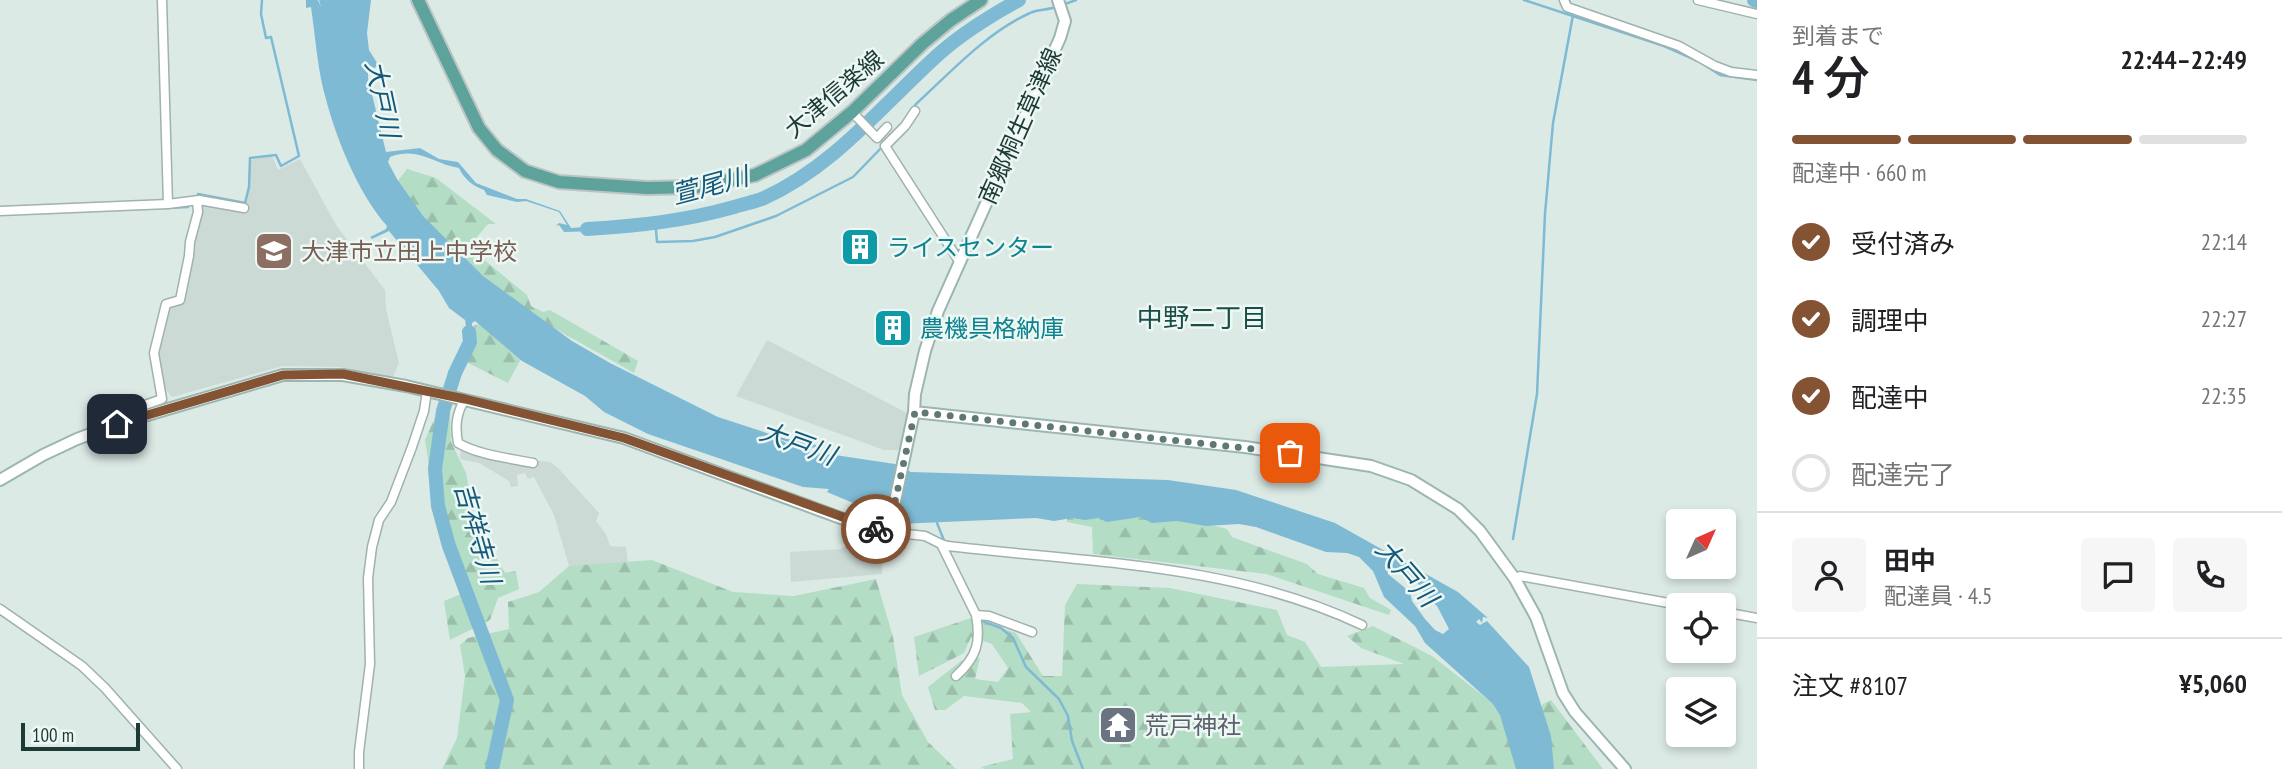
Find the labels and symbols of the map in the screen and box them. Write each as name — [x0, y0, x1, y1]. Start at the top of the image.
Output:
street label: 南郷桐生草津線 — [972, 43, 1068, 209]
street label: 大津信楽線 — [778, 44, 890, 144]
water label: 大戸川 — [359, 57, 408, 144]
water label: 萱尾川 — [668, 158, 755, 211]
building icon: ライスセンター — [839, 226, 881, 268]
school or university icon: 大津市立田上中学校 — [253, 230, 295, 272]
place label: ライスセンター — [887, 232, 1054, 263]
place label: 大津市立田上中学校 — [301, 236, 517, 267]
district label: 中野二丁目 — [1137, 301, 1267, 334]
building icon: 農機具格納庫 — [872, 307, 914, 349]
place label: 農機具格納庫 — [920, 313, 1064, 344]
pin — [87, 394, 147, 454]
water label: 大戸川 — [756, 414, 843, 473]
pin — [1260, 423, 1320, 483]
water label: 吉祥寺川 — [448, 478, 509, 590]
courier — [841, 494, 911, 564]
north arrow — [1666, 509, 1736, 579]
water label: 大戸川 — [1369, 533, 1447, 616]
temple icon: 荒戸神社 — [1097, 704, 1139, 746]
place label: 荒戸神社 — [1145, 710, 1241, 741]
scale bar — [21, 720, 140, 752]

